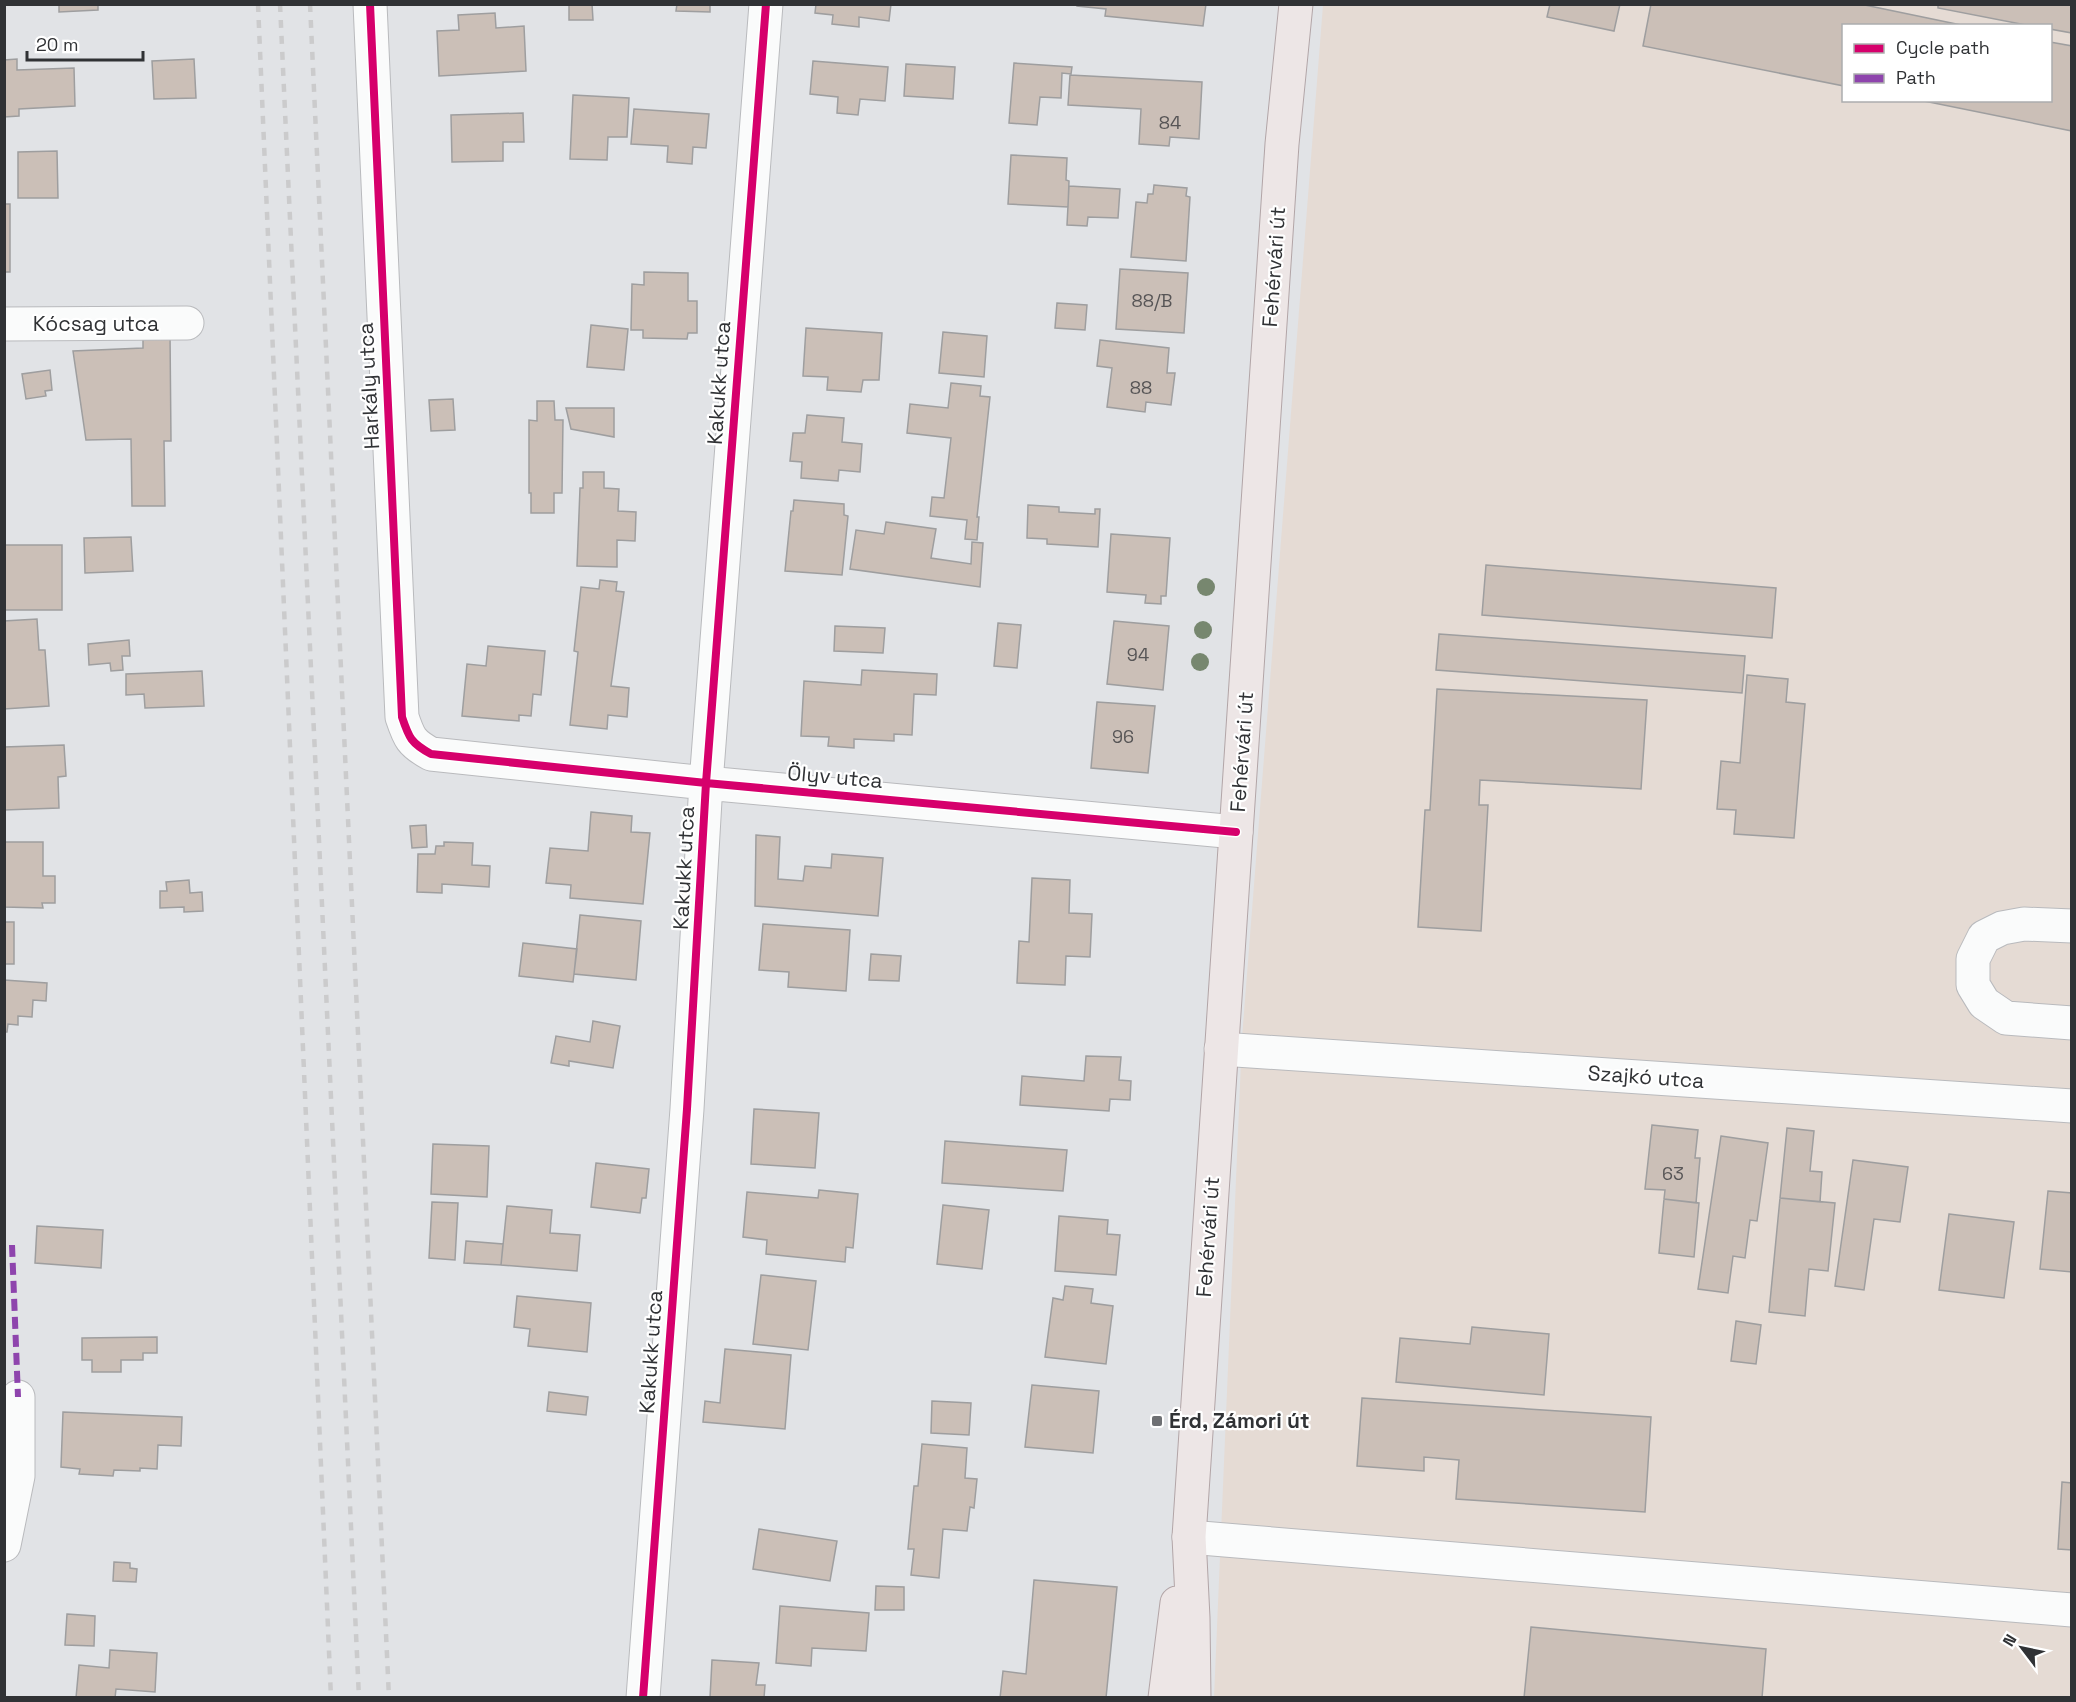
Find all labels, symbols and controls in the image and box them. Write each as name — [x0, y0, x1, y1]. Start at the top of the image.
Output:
scale bar — [27, 24, 142, 62]
legend — [1842, 24, 2052, 102]
text: 20 m — [36, 33, 79, 56]
text: Cycle path — [1896, 36, 1990, 59]
text: Path — [1896, 66, 1936, 89]
house number: 84 — [1159, 111, 1181, 134]
street label: Fehérvári út — [1256, 206, 1291, 328]
house number: 88/B — [1132, 289, 1173, 312]
street label: Kócsag utca — [33, 310, 159, 337]
street label: Kakukk utca — [701, 320, 736, 446]
street label: Harkály utca — [352, 322, 385, 450]
house number: 88 — [1130, 376, 1152, 399]
house number: 94 — [1127, 643, 1149, 666]
street label: Fehérvári út — [1224, 691, 1259, 813]
house number: 96 — [1112, 725, 1134, 748]
street label: Ölyv utca — [786, 759, 884, 794]
street label: Kakukk utca — [667, 805, 700, 930]
street label: Szajkó utca — [1587, 1059, 1705, 1094]
house number: 63 — [1662, 1162, 1684, 1185]
street label: Fehérvári út — [1190, 1176, 1225, 1298]
street label: Kakukk utca — [633, 1289, 668, 1415]
place label: Érd, Zámori út — [1169, 1407, 1310, 1434]
marker: Érd, Zámori út — [1150, 1414, 1164, 1428]
north arrow — [1992, 1618, 2052, 1678]
text: N — [1998, 1630, 2021, 1650]

